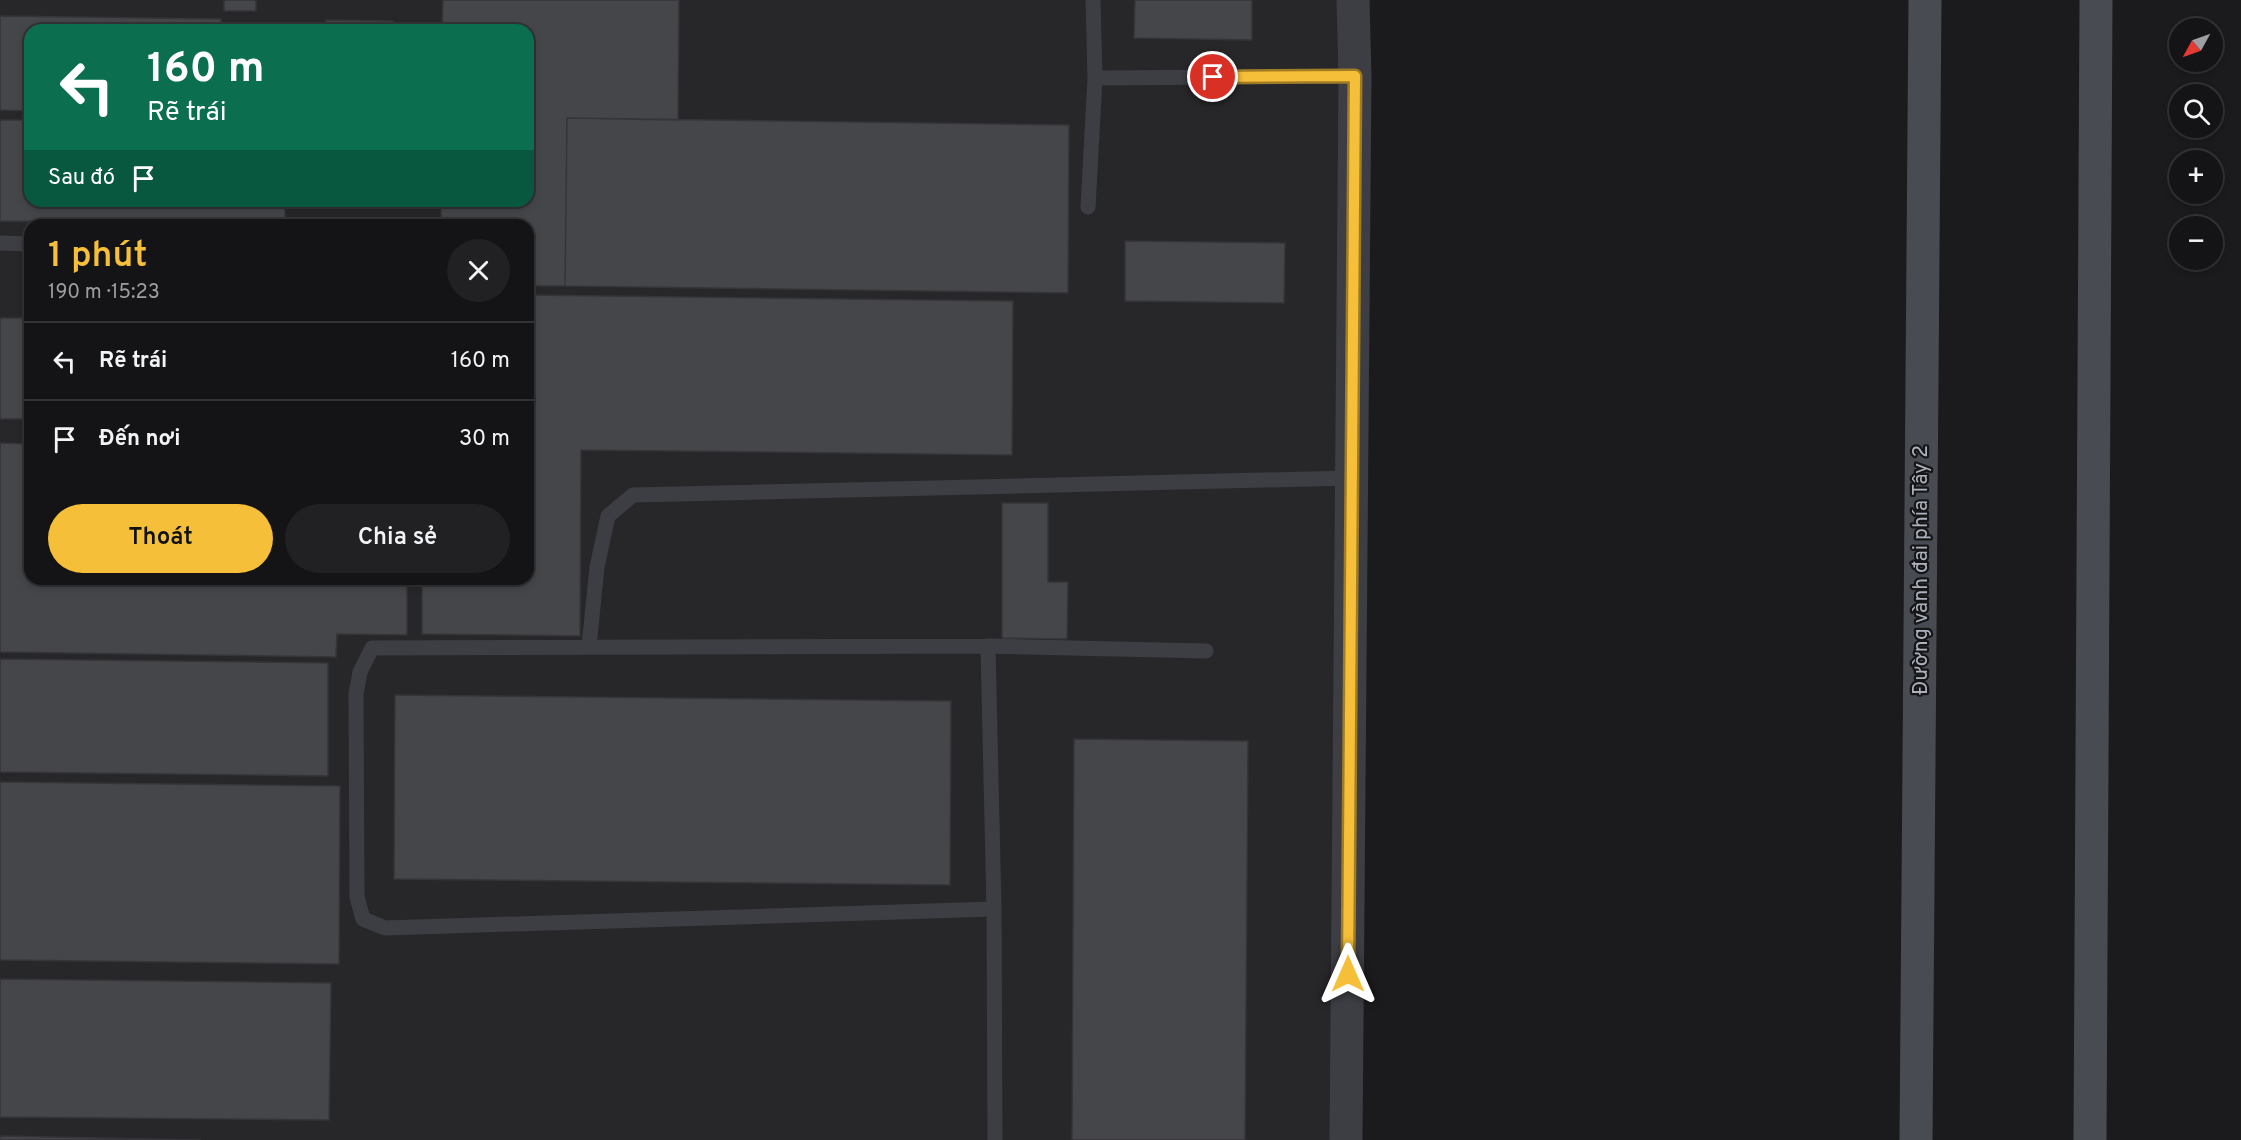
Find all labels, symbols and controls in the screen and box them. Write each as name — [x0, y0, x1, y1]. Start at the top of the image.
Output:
north arrow — [2169, 18, 2223, 72]
map controls — [2169, 18, 2223, 270]
text: 160 m — [147, 44, 265, 97]
icon: left — [48, 48, 126, 126]
pin — [1187, 51, 1238, 102]
icon: arrive — [1196, 60, 1229, 93]
button: search — [2169, 84, 2223, 138]
text: Rẽ trái — [147, 96, 227, 130]
button: + — [2169, 150, 2223, 204]
icon: arrive — [127, 162, 160, 195]
text: Sau đó — [48, 165, 115, 192]
button: − — [2169, 216, 2223, 270]
text: 1 phút — [48, 234, 147, 280]
button: close — [447, 239, 510, 302]
text: 190 m · 15:23 — [48, 280, 160, 306]
icon: left — [48, 345, 81, 378]
text: Rẽ trái — [99, 348, 167, 375]
text: 160 m — [451, 348, 510, 375]
icon: arrive — [48, 423, 81, 456]
text: Đến nơi — [99, 426, 180, 453]
text: 30 m — [459, 426, 510, 453]
street label: Đường vành đai phía Tây 2 — [1908, 445, 1935, 695]
button: Thoát — [48, 504, 273, 573]
button: Chia sẻ — [285, 504, 510, 573]
position arrow — [1316, 942, 1380, 1006]

